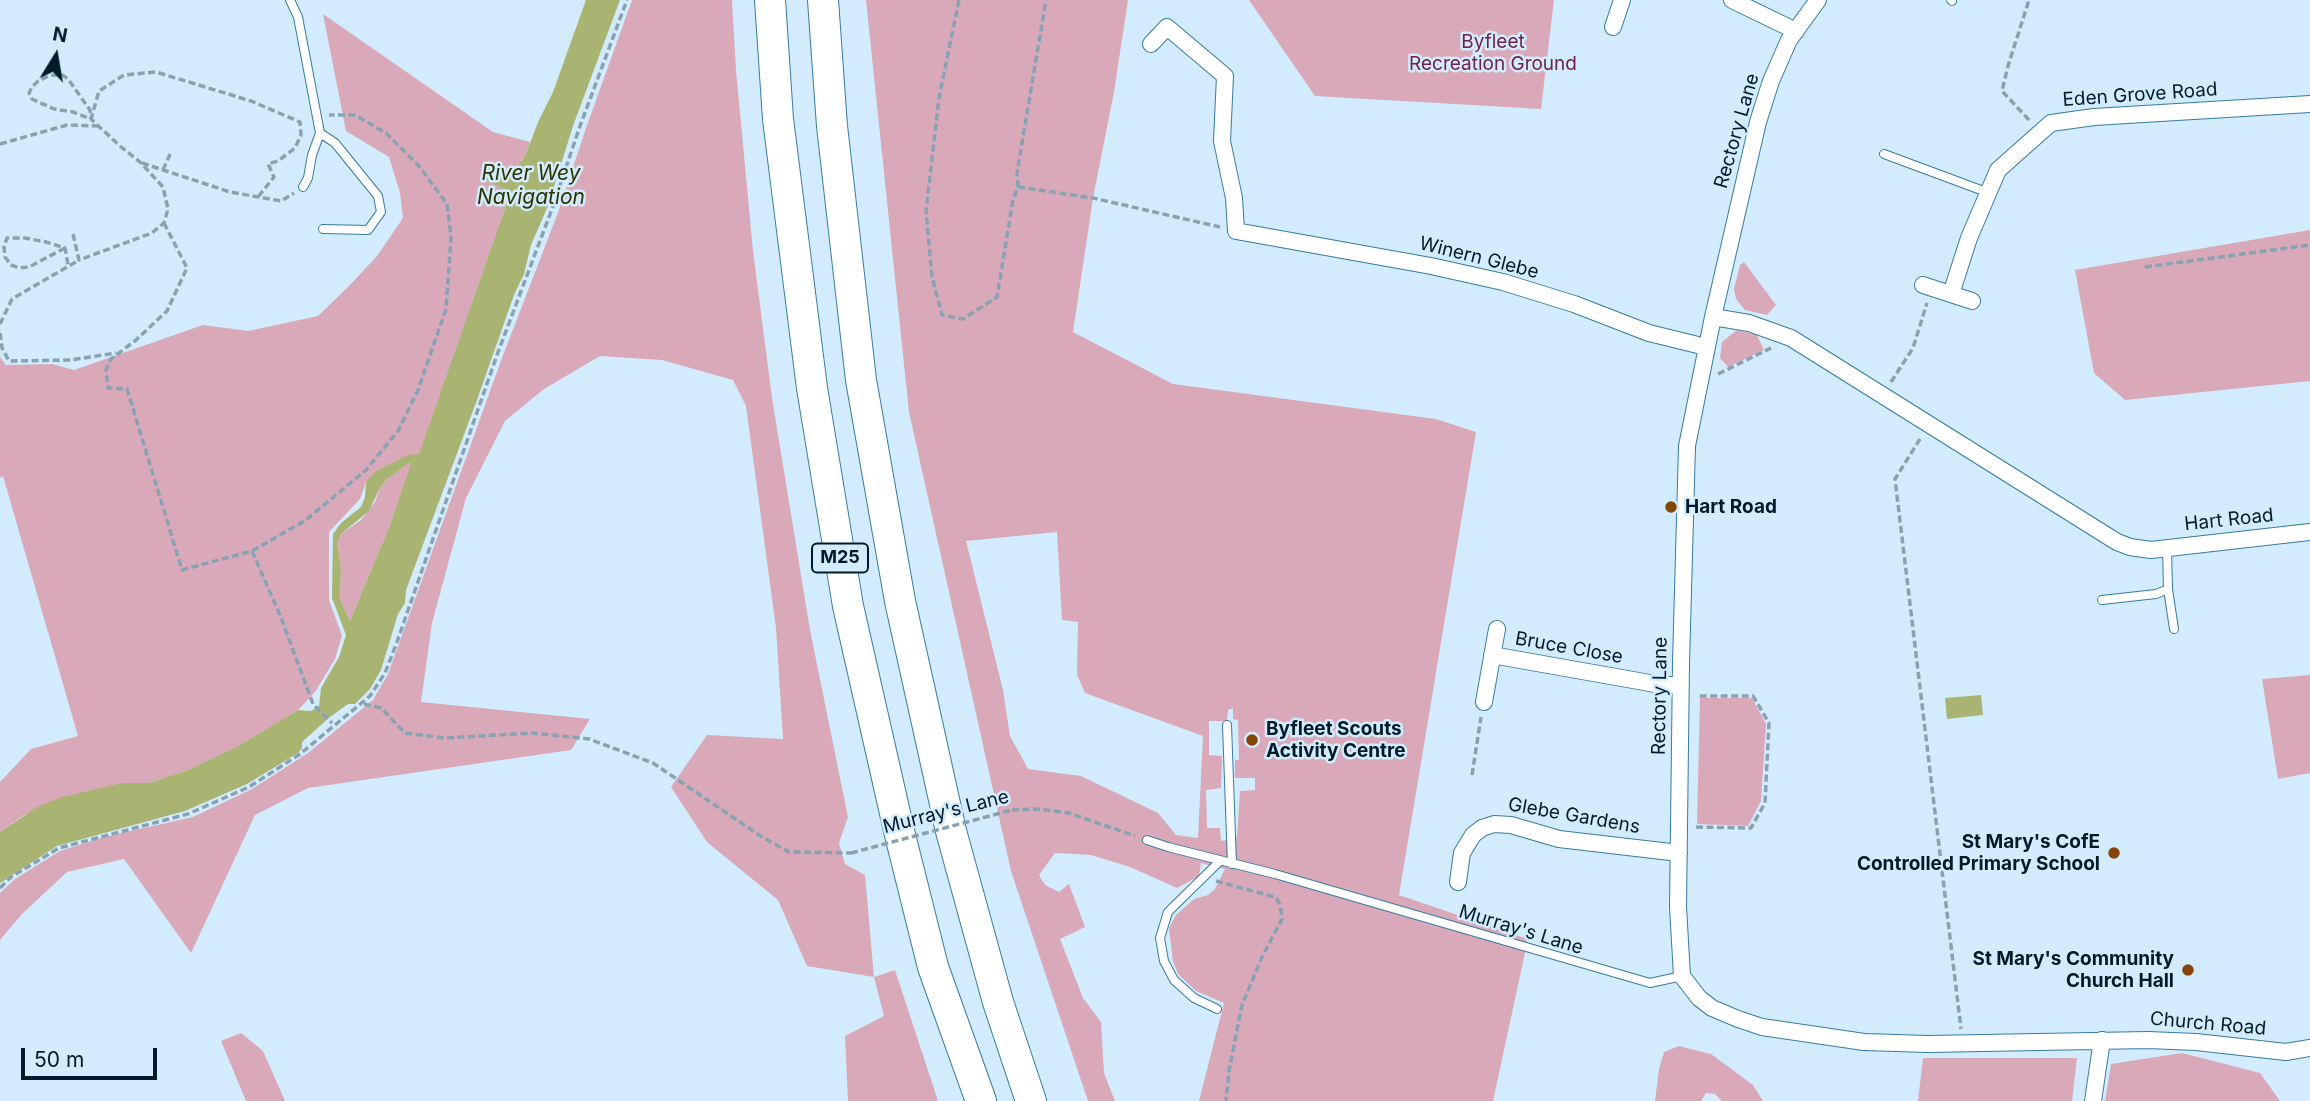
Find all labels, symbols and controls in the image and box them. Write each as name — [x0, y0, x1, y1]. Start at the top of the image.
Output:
north arrow — [21, 21, 91, 91]
text: N — [51, 22, 69, 48]
park label: Byfleet Recreation Ground — [1409, 31, 1577, 75]
street label: Rectory Lane — [1710, 71, 1764, 191]
street label: Eden Grove Road — [2062, 78, 2218, 112]
water label: River Wey Navigation — [477, 161, 585, 211]
street label: Winern Glebe — [1417, 232, 1541, 284]
place label: Hart Road — [1685, 496, 1777, 518]
marker: Hart Road — [1663, 499, 1679, 515]
street label: Hart Road — [2183, 504, 2275, 536]
road number: M25 — [812, 544, 868, 572]
street label: Bruce Close — [1513, 627, 1625, 669]
street label: Rectory Lane — [1648, 637, 1672, 755]
place label: Byfleet Scouts Activity Centre — [1266, 718, 1406, 762]
marker: Byfleet Scouts Activity Centre — [1244, 732, 1260, 748]
street label: Murray's Lane — [881, 785, 1011, 839]
street label: Glebe Gardens — [1506, 793, 1642, 839]
place label: St Mary's CofE Controlled Primary School — [1857, 831, 2100, 875]
marker: St Mary's CofE Controlled Primary School — [2106, 845, 2122, 861]
street label: Murray's Lane — [1456, 900, 1586, 960]
place label: St Mary's Community Church Hall — [1972, 948, 2174, 992]
marker: St Mary's Community Church Hall — [2180, 962, 2196, 978]
street label: Church Road — [2149, 1008, 2267, 1040]
scale bar — [24, 1034, 161, 1078]
text: 50 m — [34, 1047, 84, 1072]

